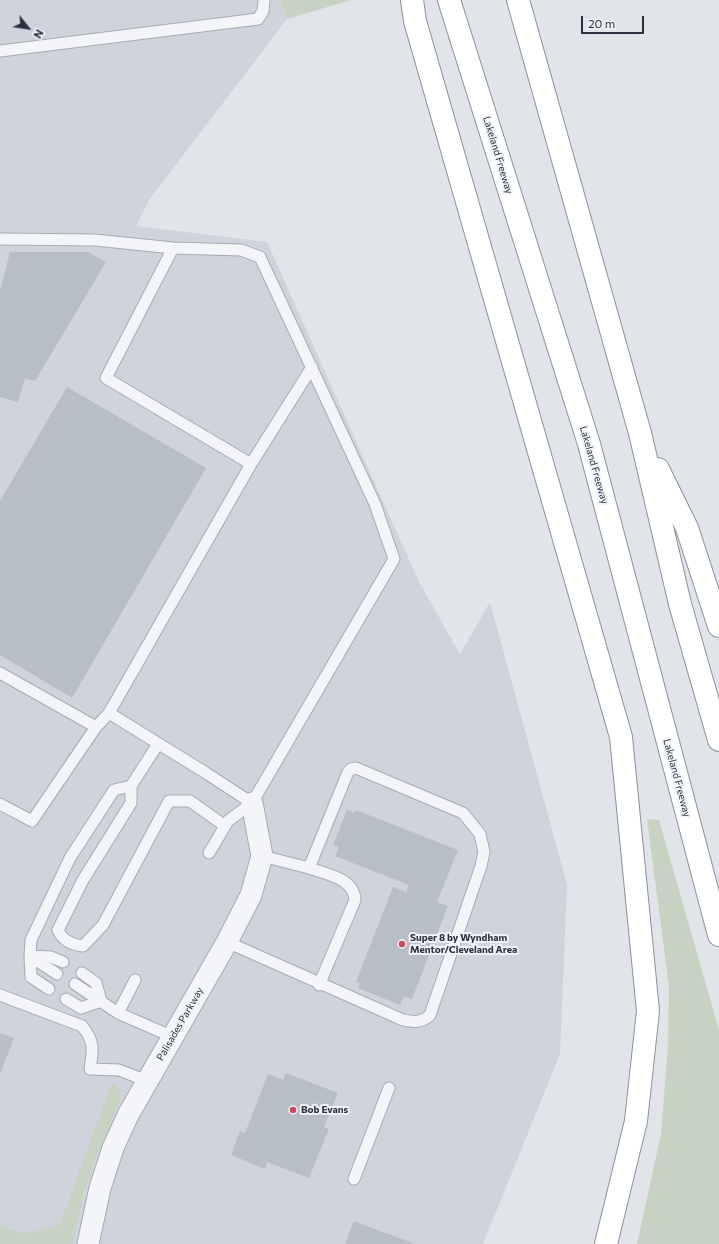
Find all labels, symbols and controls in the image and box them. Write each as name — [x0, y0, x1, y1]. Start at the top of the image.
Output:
north arrow — [8, 8, 48, 48]
scale bar — [583, 8, 646, 34]
text: 20 m — [588, 16, 615, 30]
text: N — [31, 27, 47, 41]
street label: Lakeland Freeway — [480, 115, 516, 195]
street label: Lakeland Freeway — [577, 425, 611, 505]
street label: Lakeland Freeway — [661, 737, 693, 819]
place label: Super 8 by Wyndham Mentor/Cleveland Area — [410, 932, 517, 956]
marker: Super 8 by Wyndham Mentor/Cleveland Area — [397, 939, 407, 949]
street label: Palisades Parkway — [154, 985, 206, 1063]
place label: Bob Evans — [301, 1104, 348, 1116]
marker: Bob Evans — [288, 1105, 298, 1115]

